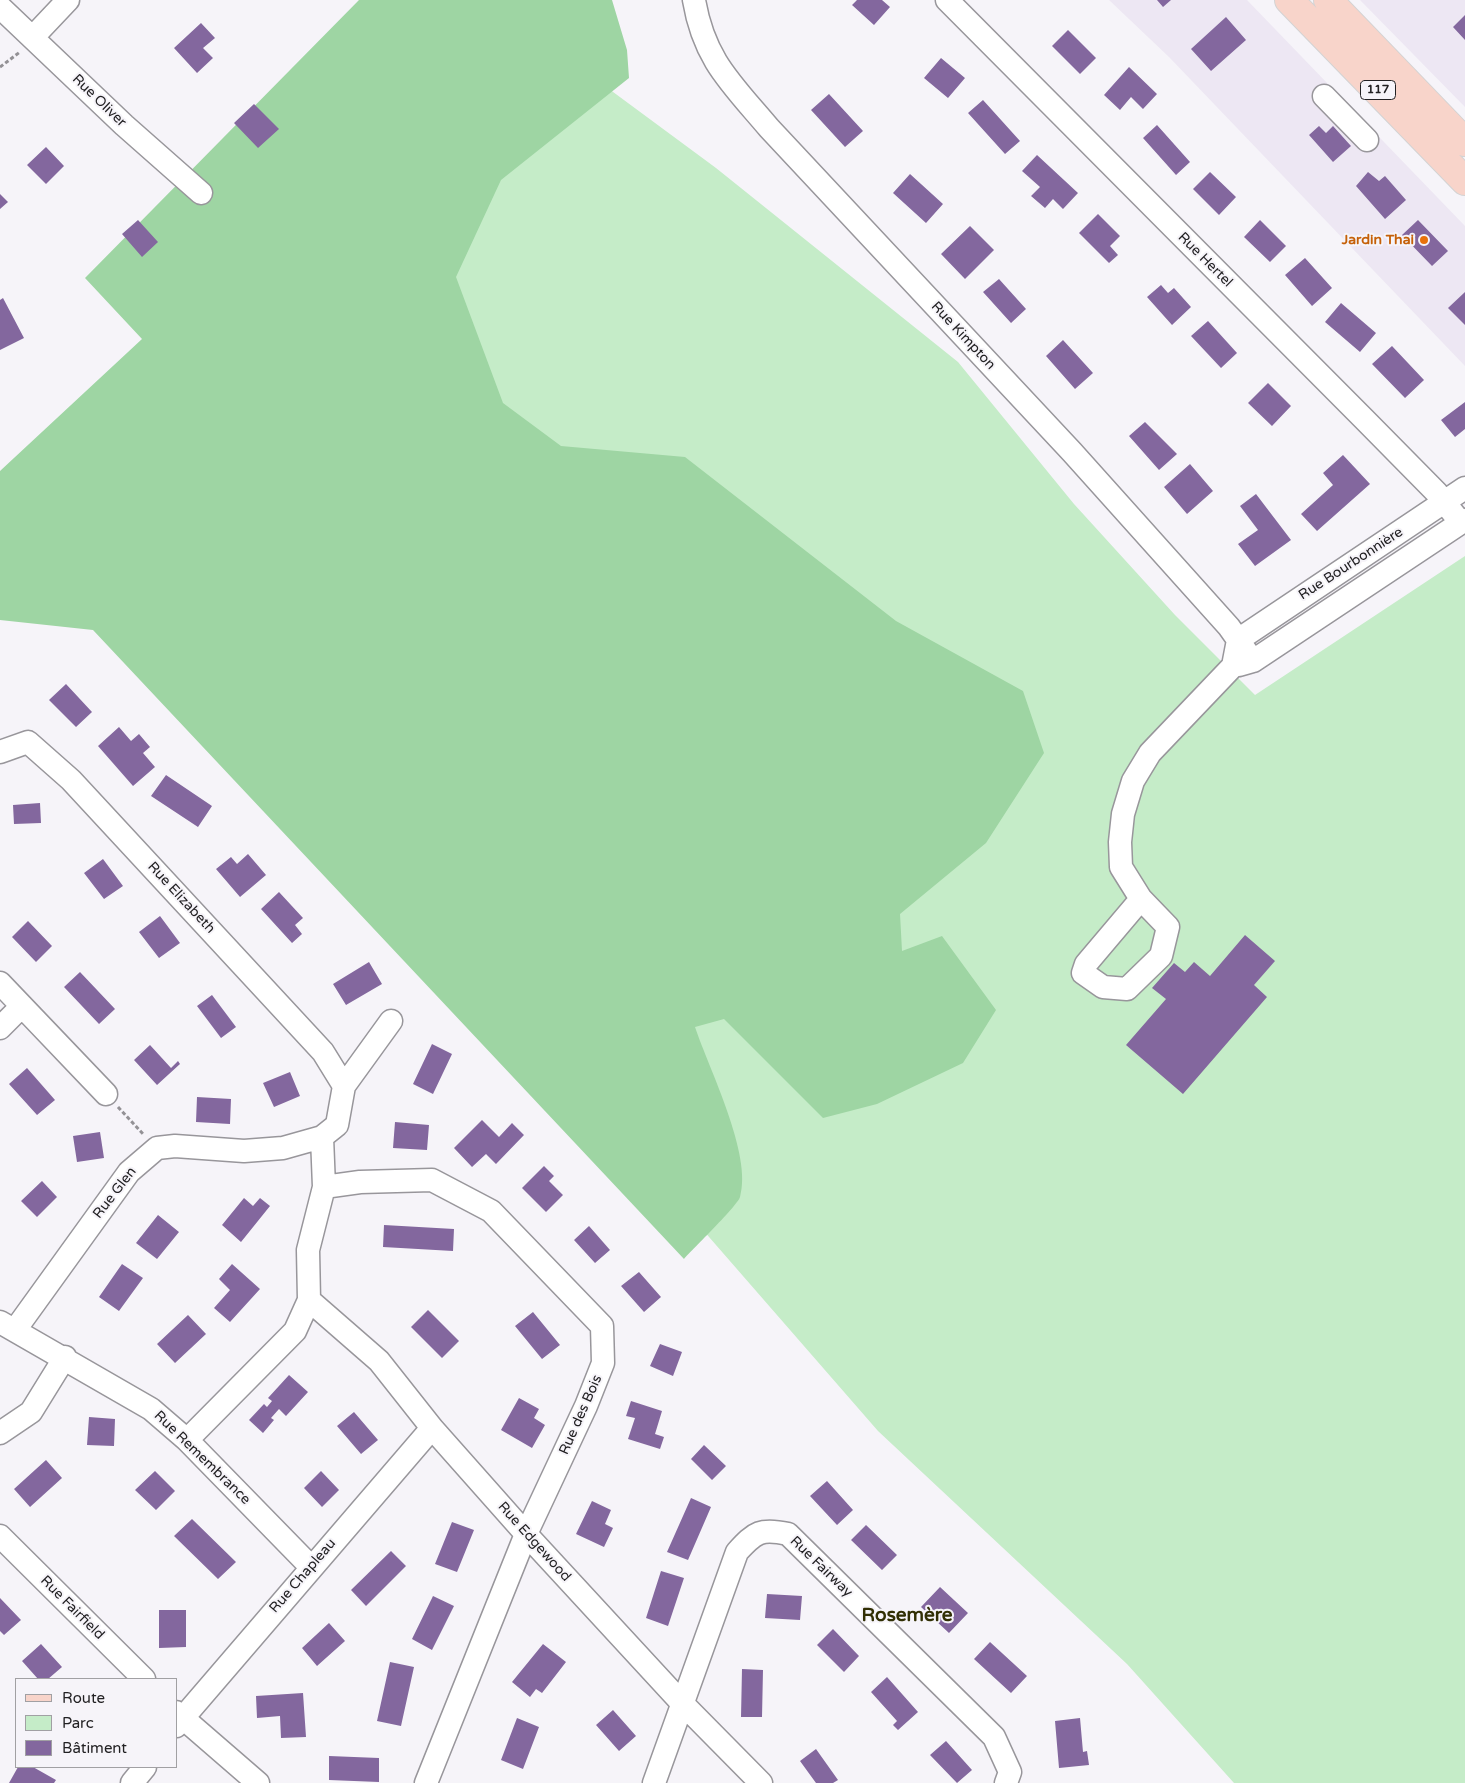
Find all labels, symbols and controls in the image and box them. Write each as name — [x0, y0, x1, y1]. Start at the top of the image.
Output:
street label: Rue Oliver — [68, 71, 130, 131]
road number: 117 — [1360, 80, 1396, 100]
street label: Rue Hertel — [1174, 229, 1236, 291]
place label: Jardin Thai — [1342, 232, 1414, 248]
marker: Jardin Thai — [1418, 234, 1430, 246]
street label: Rue Kimpton — [927, 299, 999, 373]
street label: Rue Bourbonnière — [1296, 524, 1406, 604]
street label: Rue Elizabeth — [144, 859, 218, 937]
street label: Rue Glen — [90, 1164, 140, 1222]
street label: Rue des Bois — [556, 1373, 606, 1457]
street label: Rue Remembrance — [150, 1408, 254, 1508]
street label: Rue Edgewood — [494, 1499, 574, 1585]
street label: Rue Fairway — [786, 1533, 856, 1601]
street label: Rue Chapleau — [266, 1535, 340, 1617]
street label: Rue Fairfield — [37, 1573, 107, 1643]
district label: Rosemère — [862, 1605, 952, 1627]
legend — [15, 1678, 178, 1768]
text: Route — [62, 1689, 105, 1707]
text: Parc — [62, 1714, 94, 1732]
text: Bâtiment — [62, 1739, 127, 1757]

